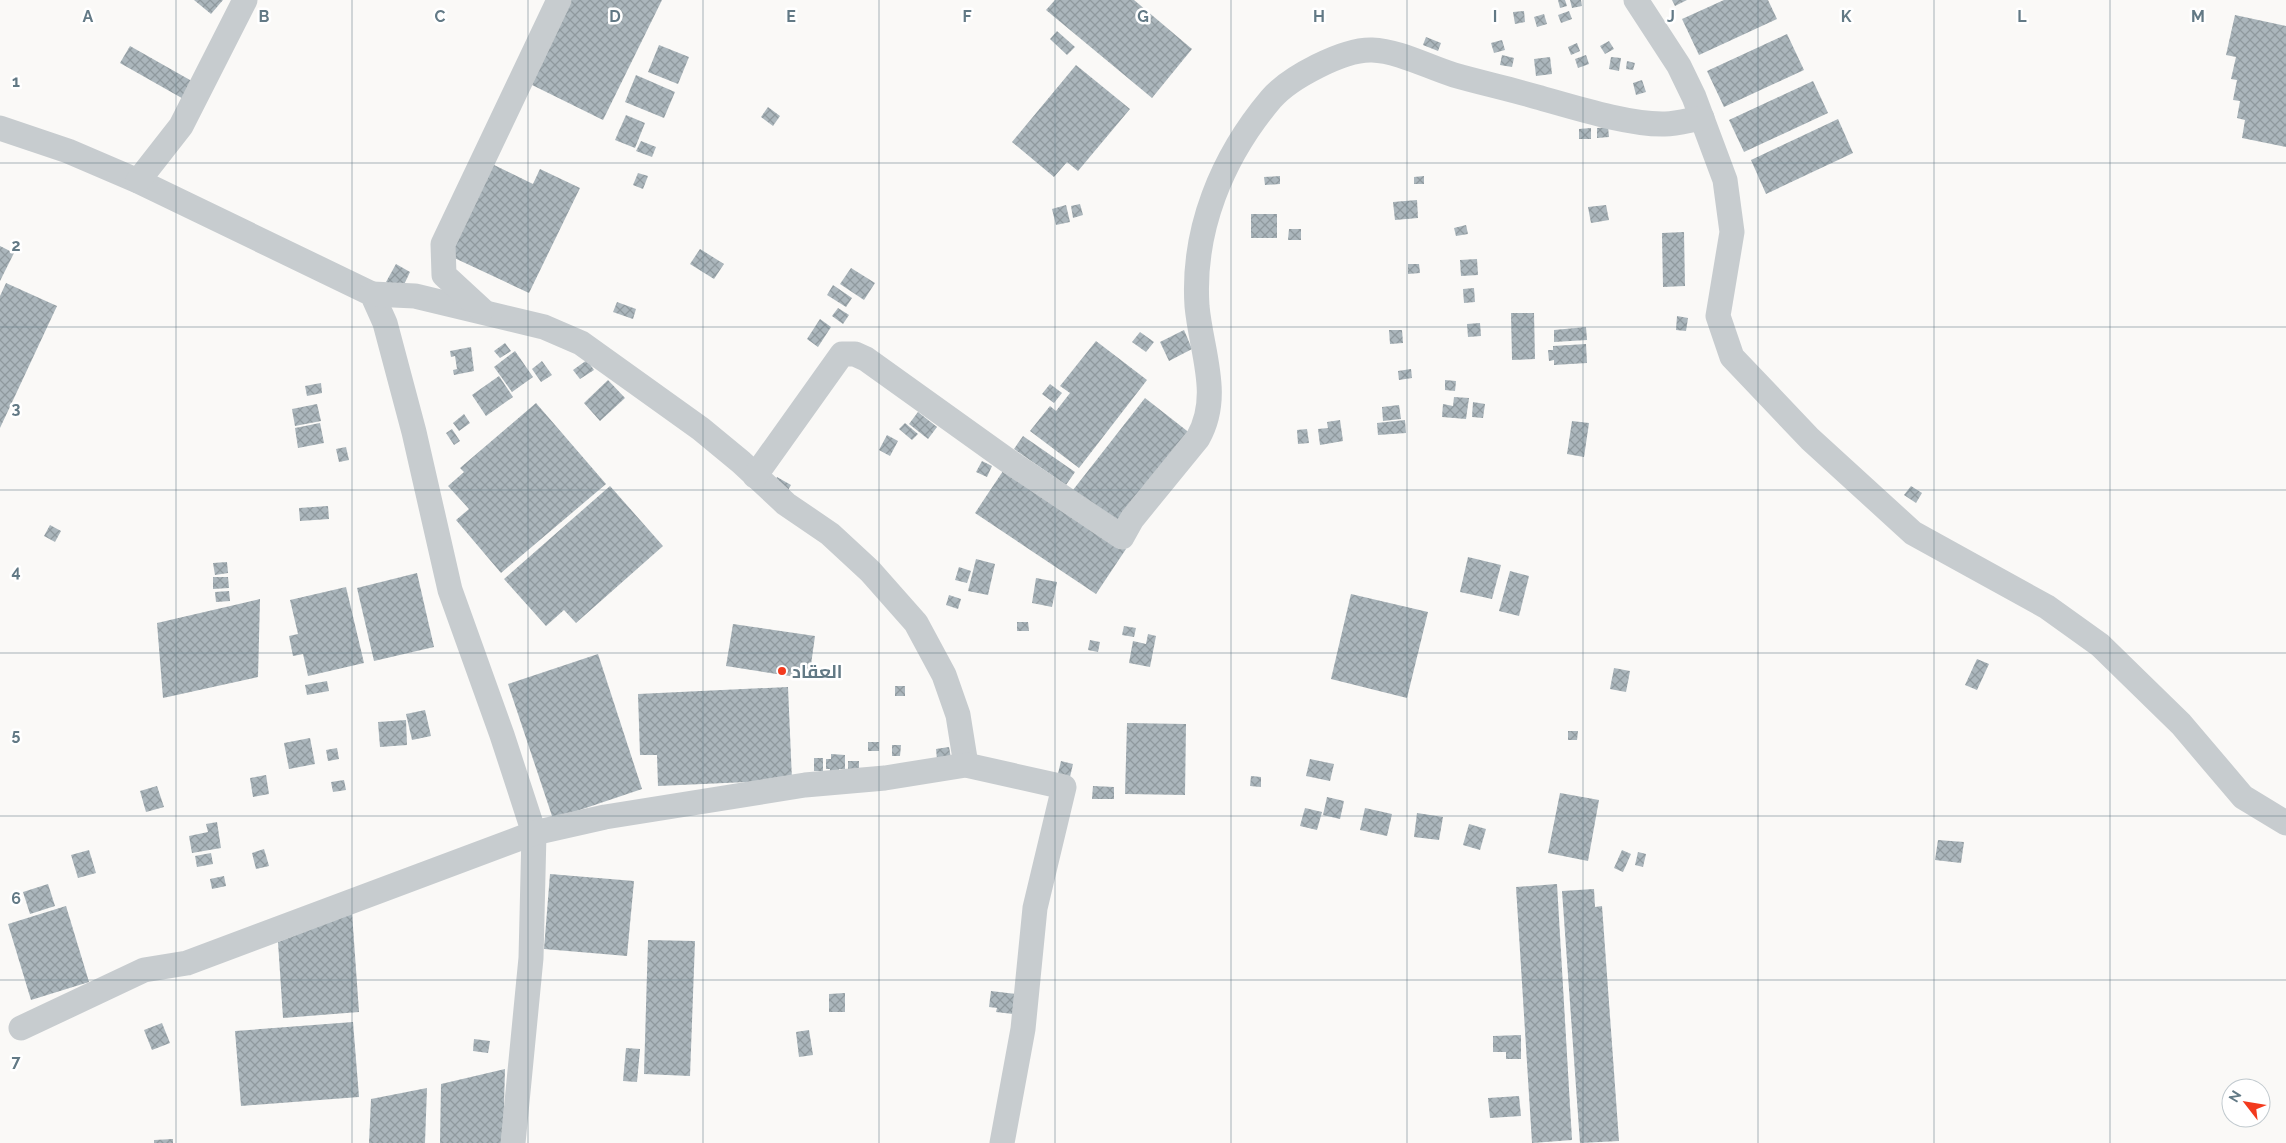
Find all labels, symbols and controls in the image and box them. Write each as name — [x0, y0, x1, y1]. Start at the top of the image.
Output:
text: A — [83, 7, 94, 26]
text: B — [259, 7, 270, 26]
text: C — [435, 7, 446, 26]
text: D — [609, 7, 621, 26]
text: E — [786, 7, 796, 26]
text: F — [962, 7, 972, 26]
text: G — [1137, 7, 1149, 26]
text: H — [1313, 7, 1325, 26]
text: I — [1493, 7, 1497, 26]
text: J — [1667, 7, 1675, 26]
text: K — [1841, 7, 1852, 26]
text: L — [2017, 7, 2027, 26]
text: M — [2191, 7, 2205, 26]
text: 1 — [12, 72, 20, 91]
text: 2 — [11, 236, 21, 255]
text: 3 — [12, 399, 21, 418]
text: 4 — [11, 562, 21, 581]
place label: العقاد — [792, 661, 842, 682]
marker: العقاد — [776, 665, 788, 677]
text: 5 — [12, 725, 21, 744]
text: 6 — [11, 889, 21, 908]
text: 7 — [12, 1052, 21, 1071]
north arrow — [2221, 1078, 2271, 1128]
text: N — [2225, 1088, 2244, 1105]

